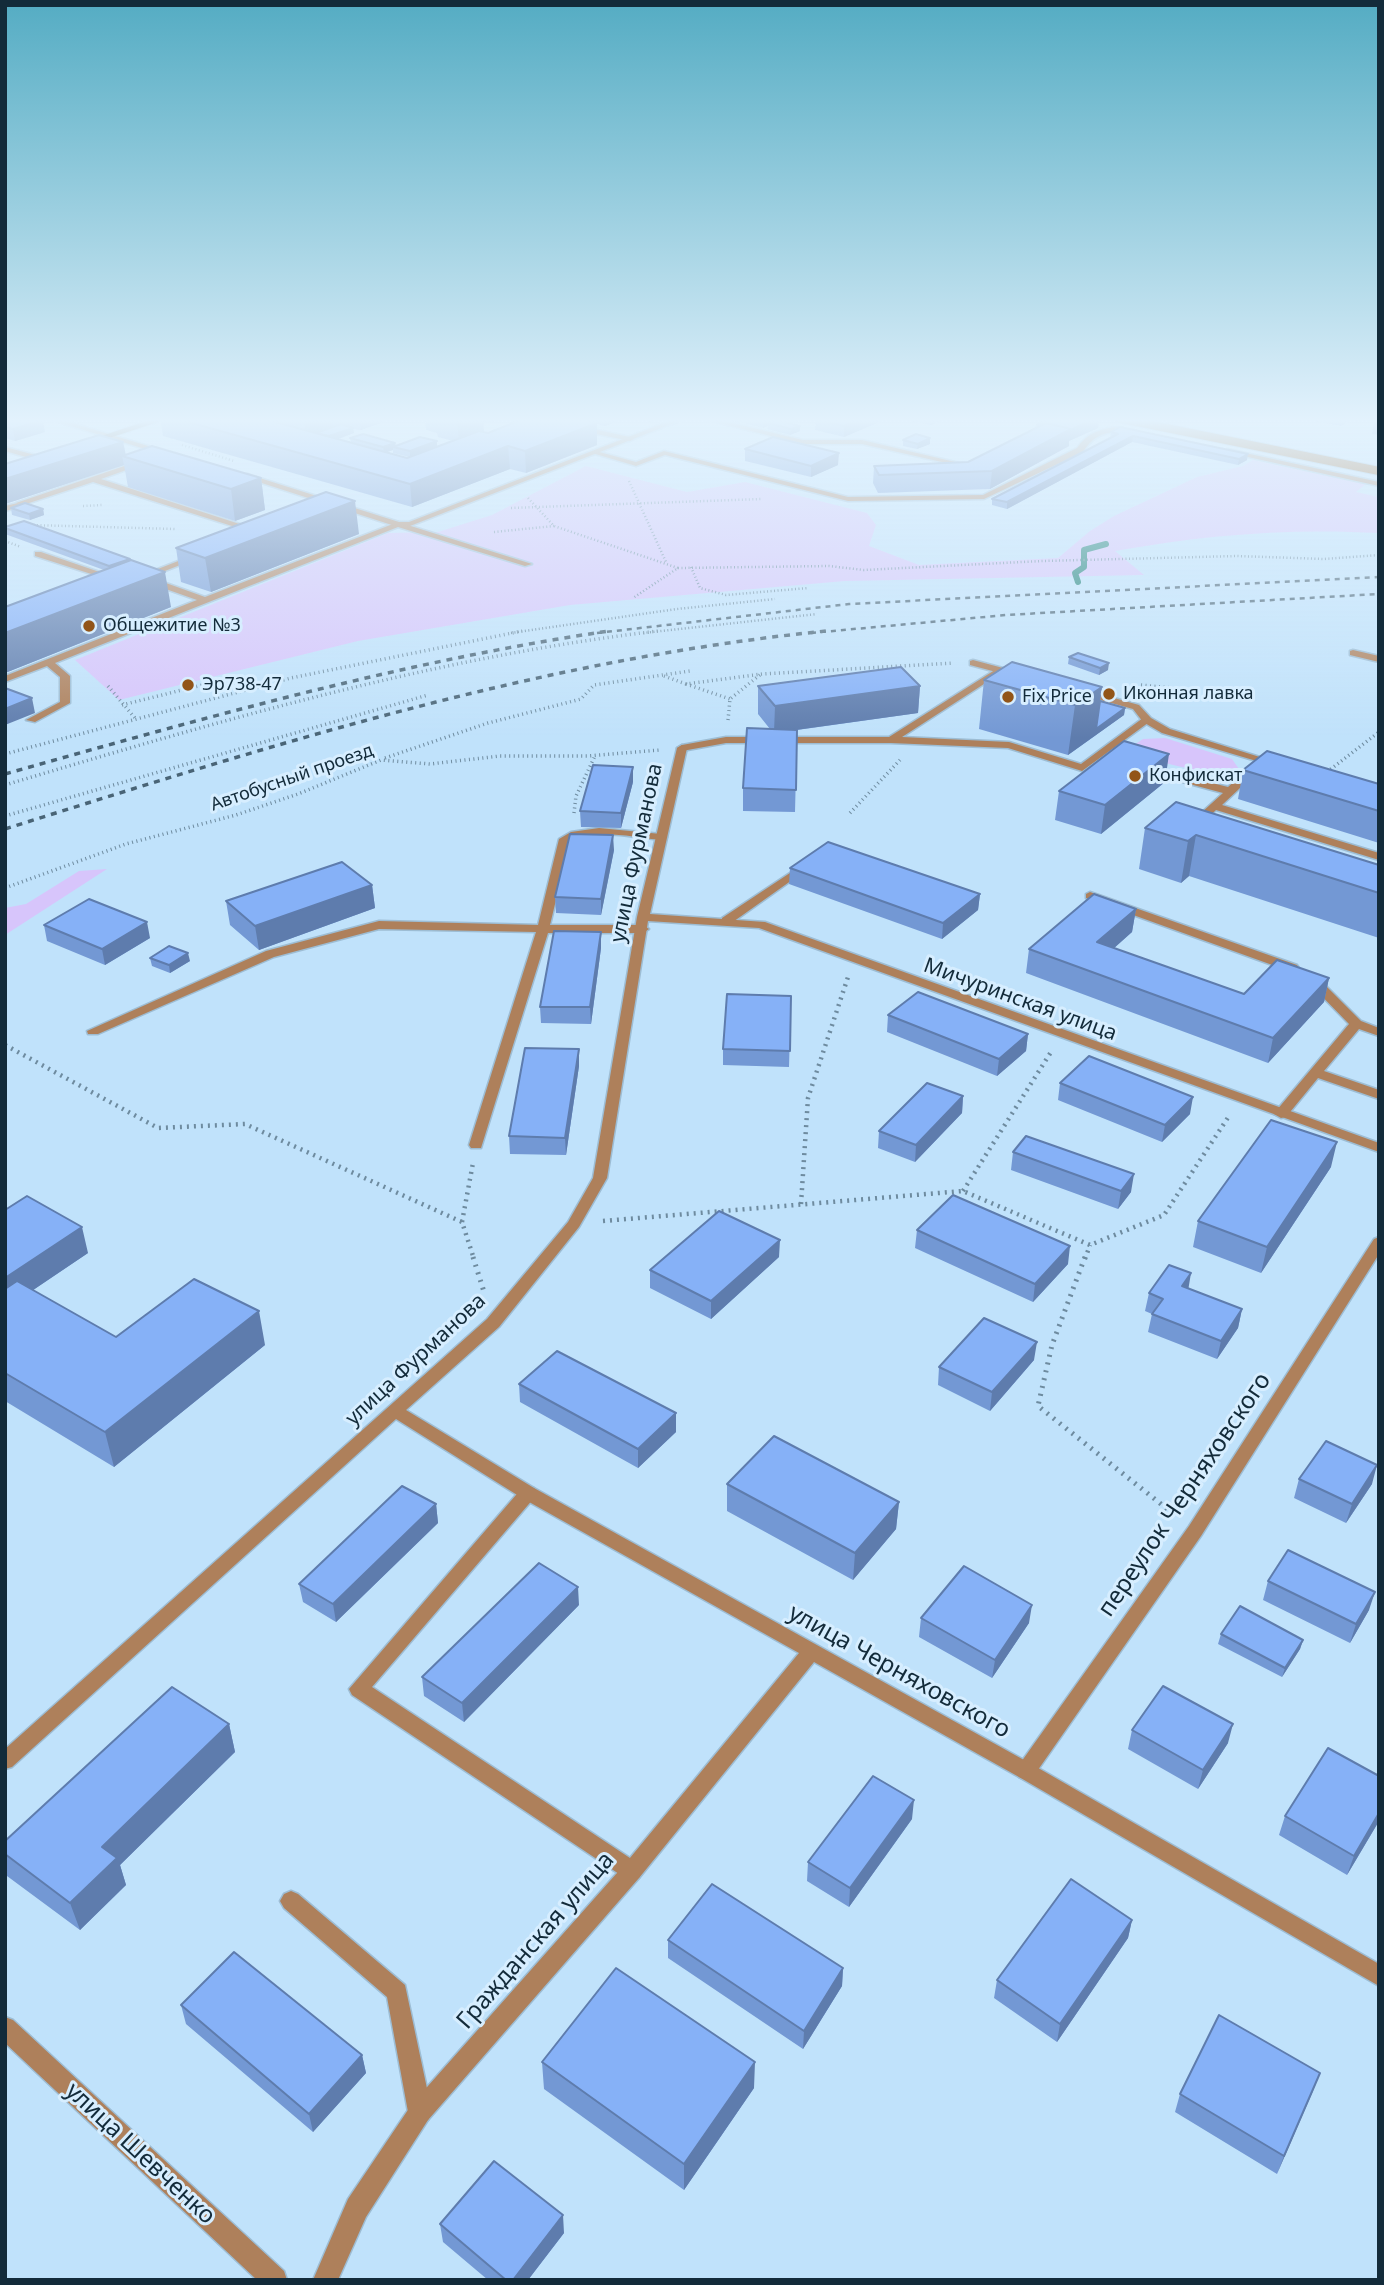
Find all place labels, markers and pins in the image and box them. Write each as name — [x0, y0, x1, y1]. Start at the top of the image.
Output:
place label: Общежитие №3 — [103, 615, 241, 637]
marker: Общежитие №3 — [81, 618, 97, 634]
place label: Эр738-47 — [202, 674, 282, 696]
marker: Эр738-47 — [180, 677, 196, 693]
place label: Иконная лавка — [1123, 683, 1254, 705]
place label: Fix Price — [1022, 686, 1092, 708]
marker: Иконная лавка — [1101, 686, 1117, 702]
marker: Fix Price — [1000, 689, 1016, 705]
place label: Конфискат — [1149, 765, 1242, 787]
marker: Конфискат — [1127, 768, 1143, 784]

